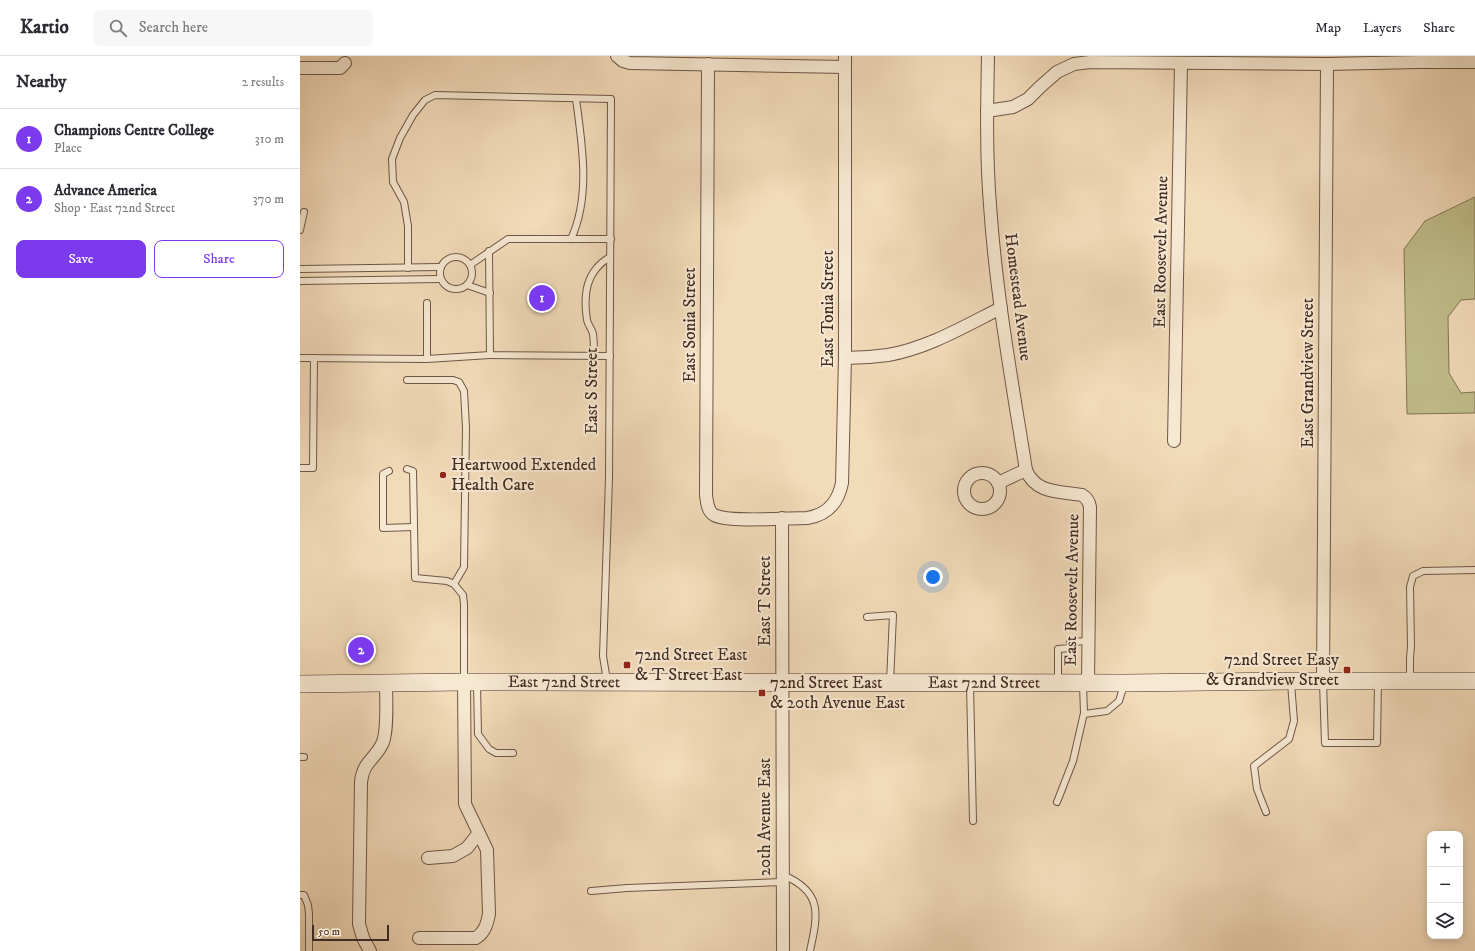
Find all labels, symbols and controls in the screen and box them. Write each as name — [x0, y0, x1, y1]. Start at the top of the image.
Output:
search box — [93, 10, 373, 46]
text: Kartio — [20, 16, 69, 39]
icon: search — [107, 17, 129, 39]
text: Search here — [139, 18, 208, 37]
text: Map — [1315, 19, 1341, 37]
text: Layers — [1363, 19, 1401, 37]
text: Share — [1423, 19, 1455, 37]
text: Nearby — [16, 71, 66, 93]
text: 2 results — [242, 74, 284, 90]
text: Champions Centre College — [54, 121, 214, 140]
text: 1 — [27, 131, 31, 147]
text: 310 m — [255, 131, 284, 147]
text: Place — [54, 140, 82, 156]
street label: East Roosevelt Avenue — [1149, 176, 1173, 328]
text: Advance America — [54, 181, 157, 200]
text: 2 — [26, 191, 32, 207]
text: 370 m — [253, 191, 284, 207]
text: Shop · East 72nd Street — [54, 200, 175, 216]
street label: Homestead Avenue — [999, 232, 1037, 362]
button: Save — [16, 240, 146, 278]
button: Share — [154, 240, 284, 278]
street label: East Tonia Street — [817, 250, 839, 368]
street label: East Sonia Street — [679, 267, 701, 383]
pin: 1 — [529, 283, 555, 313]
street label: East Grandview Street — [1297, 297, 1319, 448]
street label: East S Street — [581, 347, 603, 434]
place label: Heartwood Extended Health Care — [451, 454, 597, 496]
marker: Heartwood Extended Health Care — [438, 470, 448, 480]
street label: East Roosevelt Avenue — [1060, 514, 1084, 666]
street label: East T Street — [754, 555, 776, 646]
your location — [923, 567, 943, 587]
pin: 2 — [348, 635, 374, 665]
place label: 72nd Street East & T Street East — [635, 644, 748, 686]
place label: 72nd Street Easy & Grandview Street — [1206, 649, 1340, 691]
marker: 72nd Street East & T Street East — [622, 660, 632, 670]
marker: 72nd Street Easy & Grandview Street — [1342, 665, 1352, 675]
street label: East 72nd Street — [508, 671, 621, 693]
place label: 72nd Street East & 20th Avenue East — [770, 672, 906, 714]
street label: East 72nd Street — [928, 672, 1041, 694]
marker: 72nd Street East & 20th Avenue East — [757, 688, 767, 698]
street label: 20th Avenue East — [754, 757, 776, 876]
map controls — [1427, 831, 1463, 939]
button: + — [1427, 831, 1463, 867]
button: − — [1427, 867, 1463, 903]
button: layers — [1427, 903, 1463, 939]
scale bar — [312, 923, 389, 942]
text: 50 m — [318, 925, 340, 939]

